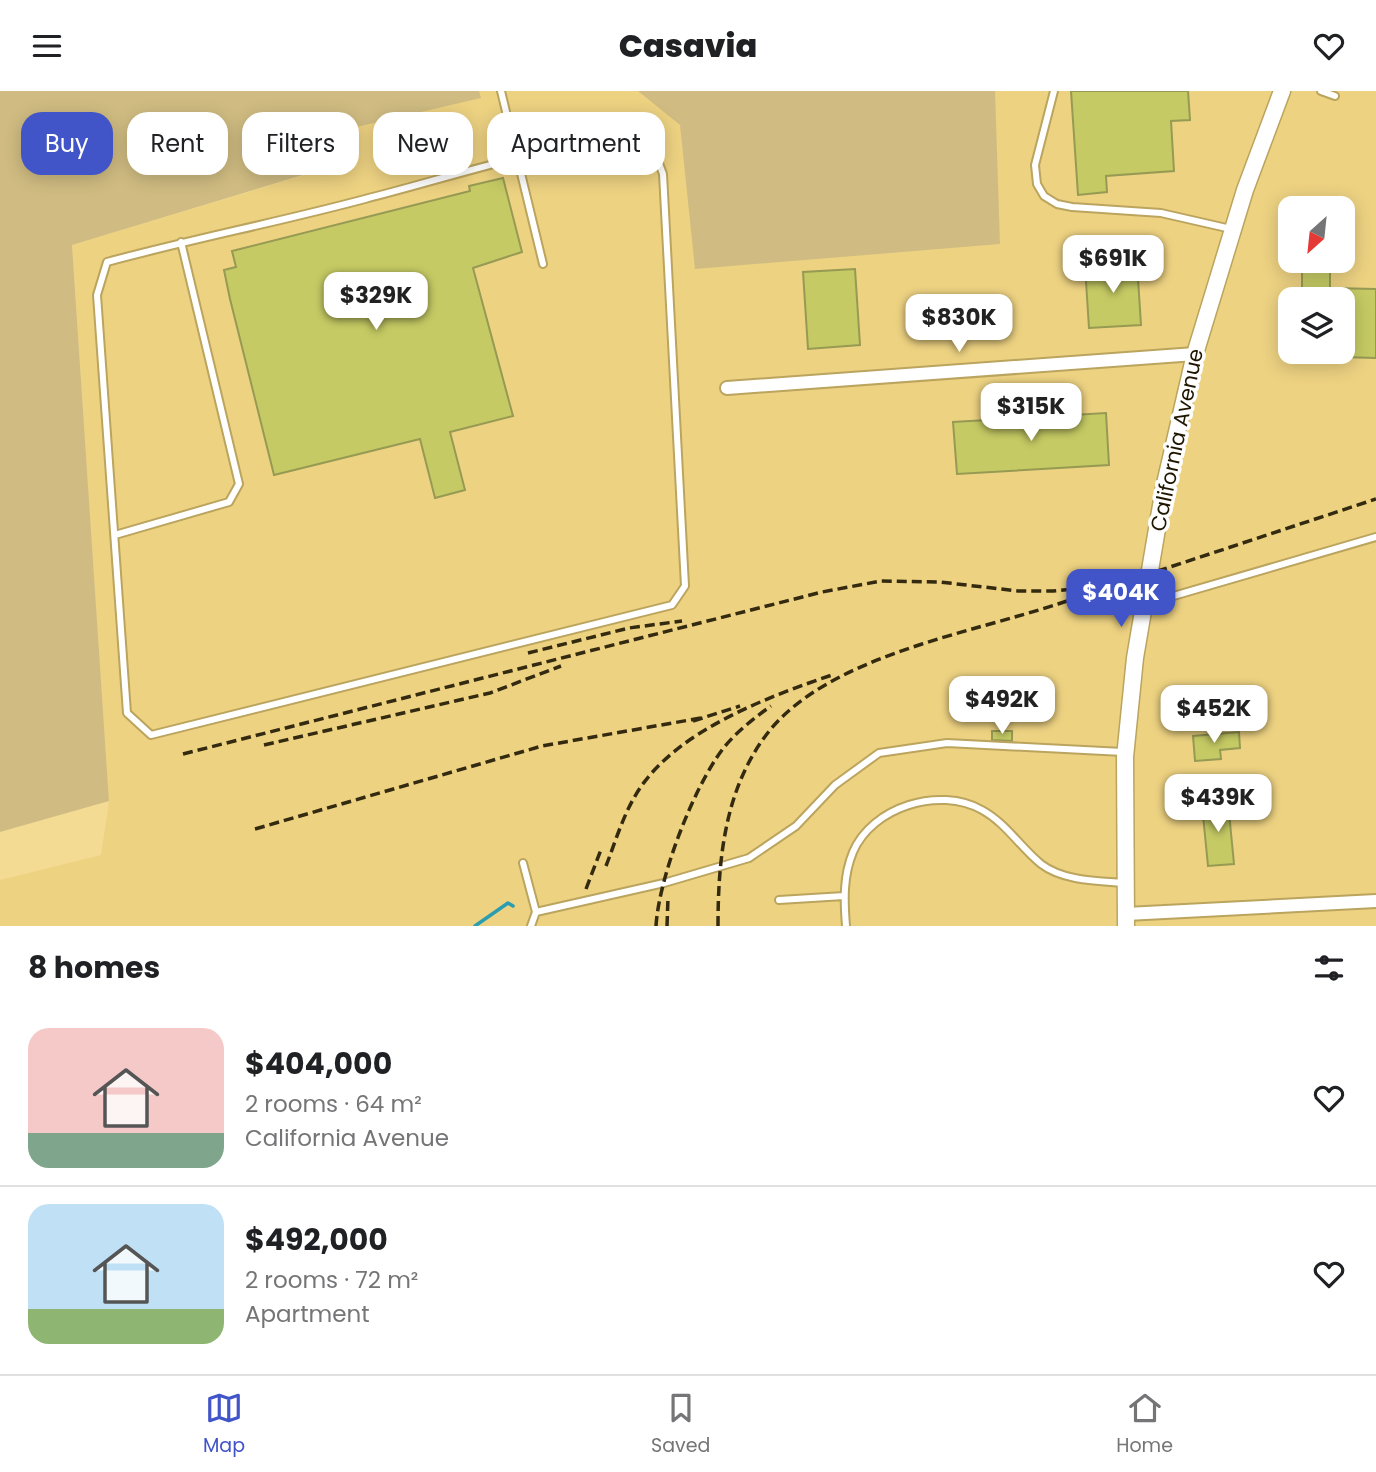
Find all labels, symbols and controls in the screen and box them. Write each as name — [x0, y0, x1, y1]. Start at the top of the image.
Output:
text: Casavia — [619, 23, 757, 68]
icon: menu — [28, 27, 66, 65]
icon: heart — [1310, 27, 1348, 65]
chip: Buy — [21, 112, 113, 175]
chip: Rent — [127, 112, 228, 175]
chip: Filters — [242, 112, 359, 175]
chip: New — [373, 112, 473, 175]
chip: Apartment — [487, 112, 665, 175]
north arrow — [1278, 196, 1354, 273]
map controls — [1278, 196, 1355, 364]
pin: $691K — [1064, 235, 1162, 295]
text: $691K — [1079, 242, 1147, 274]
pin: $329K — [327, 273, 425, 332]
text: $329K — [340, 279, 412, 311]
button: layers — [1278, 287, 1355, 364]
pin: $830K — [910, 295, 1008, 354]
text: $830K — [922, 301, 996, 333]
street label: California Avenue — [1143, 346, 1210, 534]
pin: $315K — [982, 383, 1080, 443]
text: $315K — [997, 390, 1065, 422]
pin: $404K — [1072, 569, 1170, 629]
text: $404K — [1082, 576, 1160, 608]
pin: $492K — [953, 677, 1051, 736]
text: $492K — [965, 683, 1039, 715]
pin: $452K — [1165, 685, 1263, 745]
text: $452K — [1177, 692, 1251, 724]
pin: $439K — [1169, 775, 1267, 834]
text: $439K — [1181, 781, 1255, 813]
text: 8 homes — [28, 946, 160, 989]
icon: filters — [1310, 949, 1348, 987]
text: $404,000 — [245, 1042, 392, 1085]
icon: home — [84, 1056, 168, 1140]
icon: heart — [1310, 1079, 1348, 1117]
text: 2 rooms · 64 m² — [245, 1088, 422, 1120]
text: California Avenue — [245, 1122, 449, 1154]
text: $492,000 — [245, 1218, 388, 1261]
icon: home — [84, 1232, 168, 1316]
icon: heart — [1310, 1255, 1348, 1293]
text: 2 rooms · 72 m² — [245, 1264, 418, 1296]
text: Apartment — [245, 1298, 370, 1330]
tab: Map — [203, 1389, 245, 1460]
tab: Saved — [651, 1389, 710, 1460]
tab: Home — [1116, 1389, 1173, 1460]

